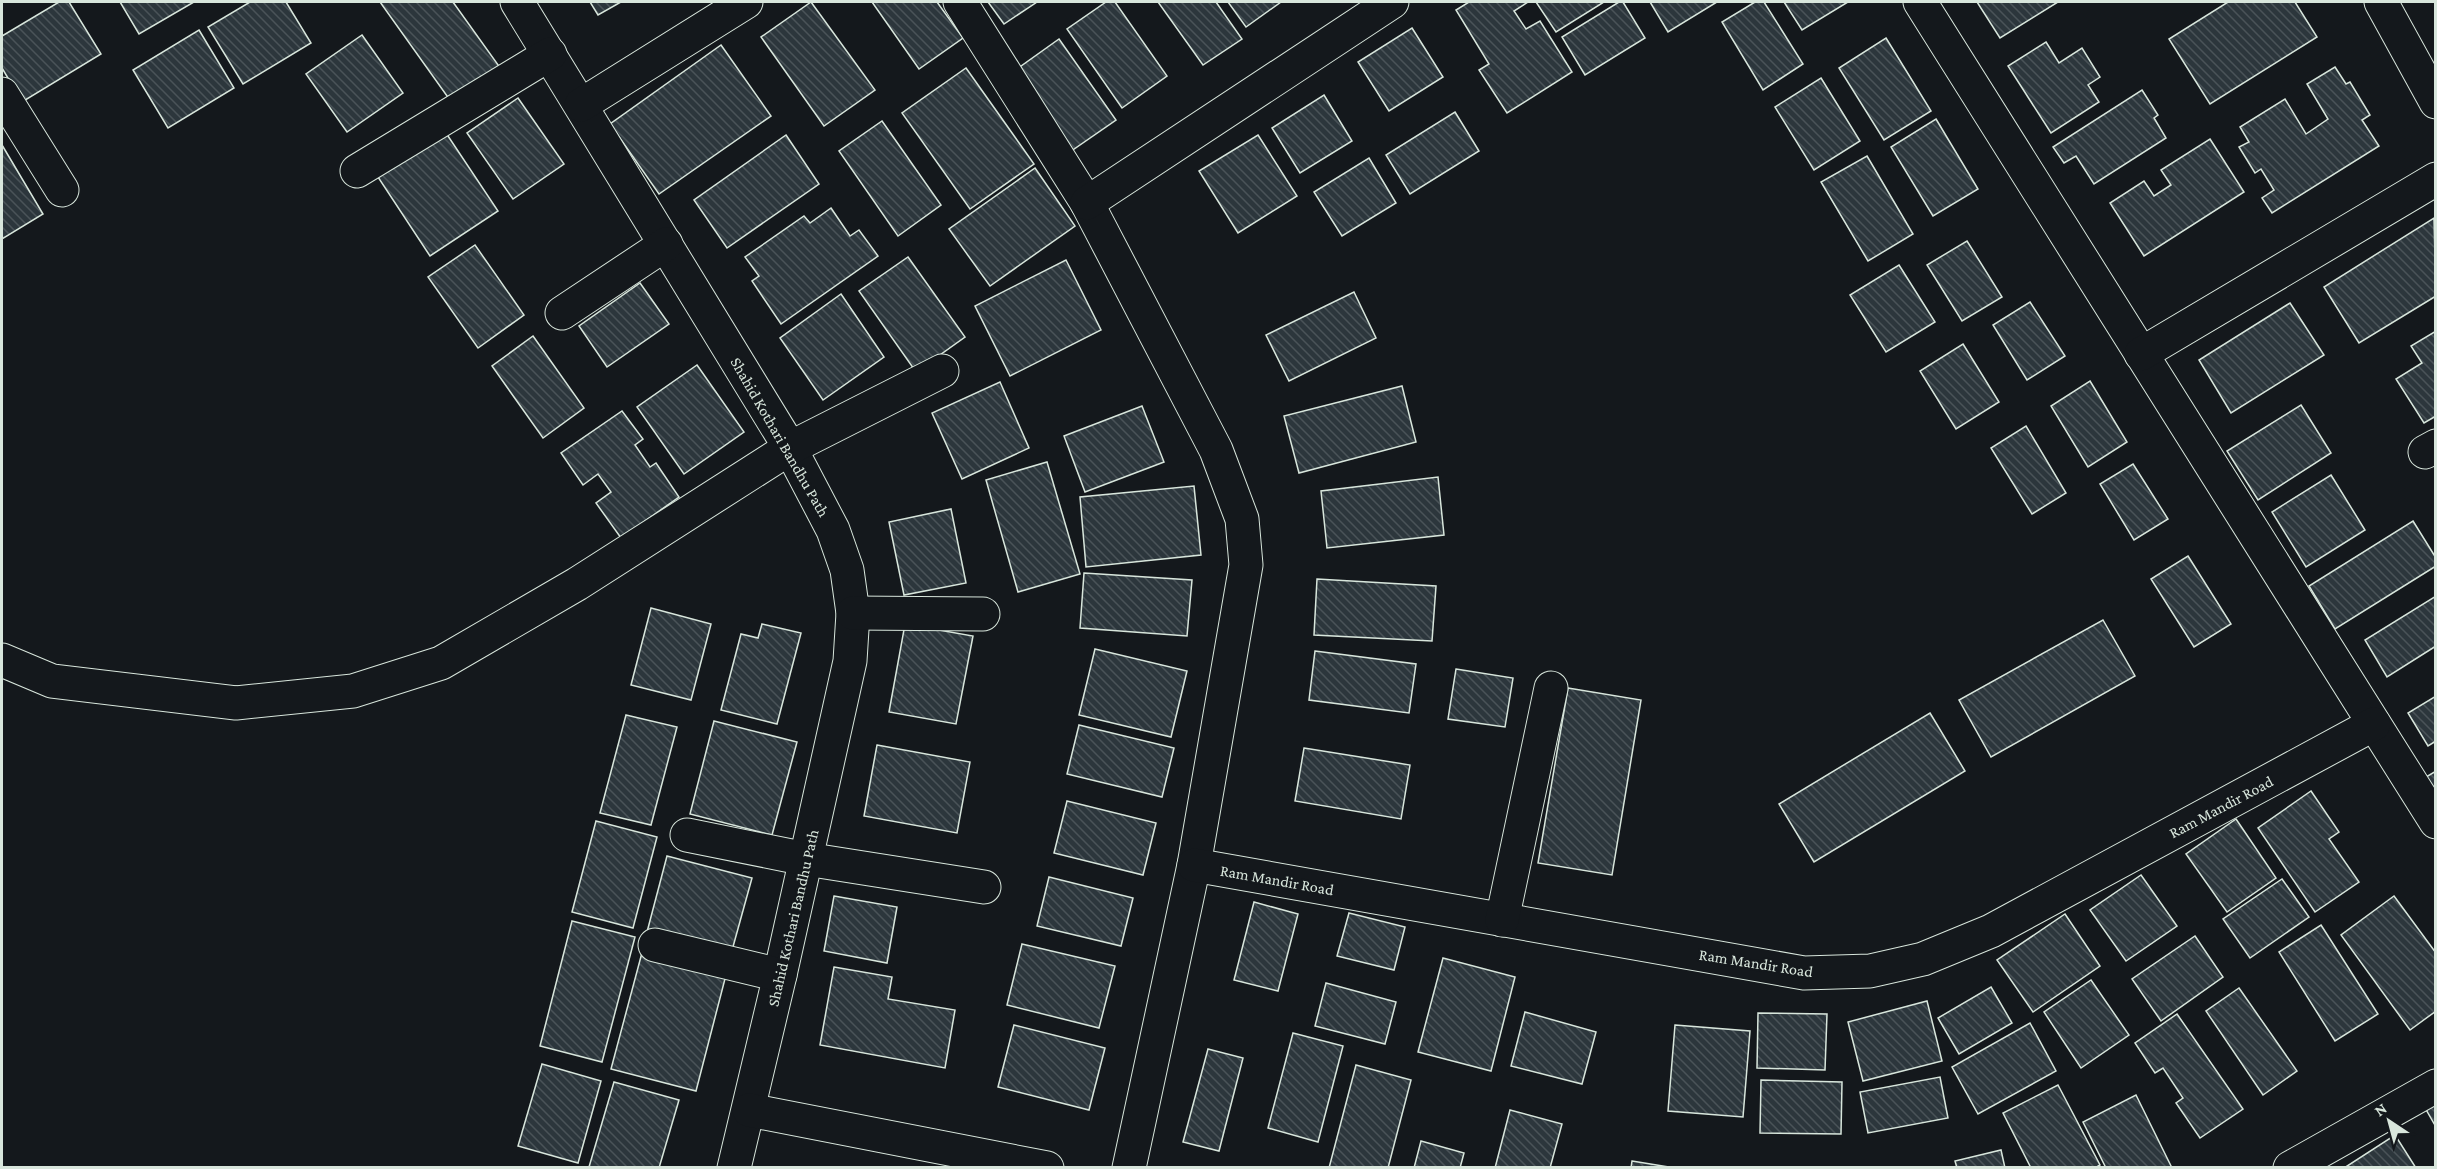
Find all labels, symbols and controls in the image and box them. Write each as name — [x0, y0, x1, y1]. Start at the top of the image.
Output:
street label: Shahid Kothari Bandhu Path — [727, 354, 833, 520]
street label: Ram Mandir Road — [2166, 772, 2276, 842]
street label: Shahid Kothari Bandhu Path — [764, 827, 822, 1008]
street label: Ram Mandir Road — [1219, 862, 1336, 898]
street label: Ram Mandir Road — [1698, 946, 1815, 980]
north arrow — [2359, 1091, 2419, 1151]
text: N — [2371, 1099, 2390, 1119]

